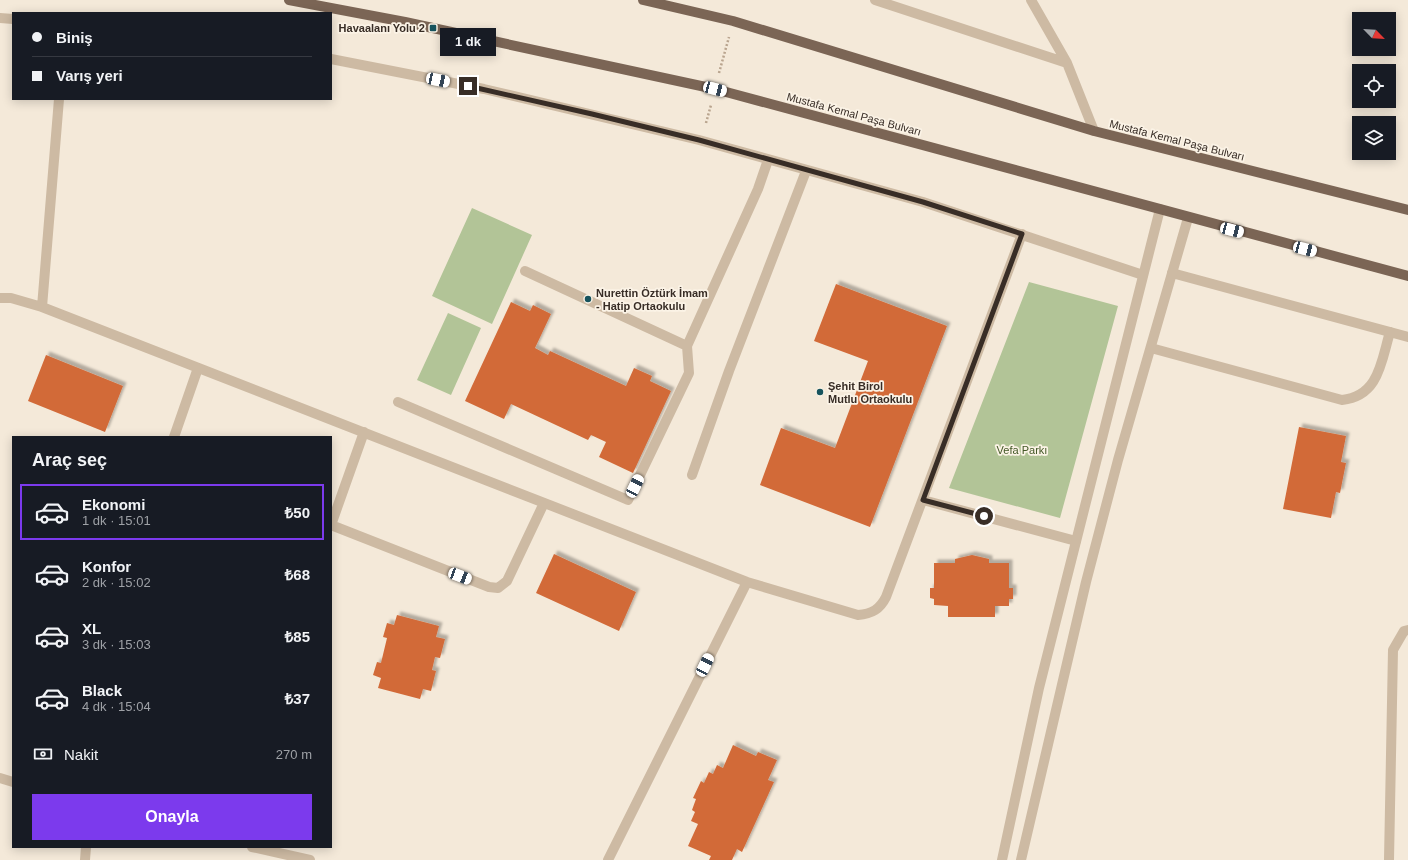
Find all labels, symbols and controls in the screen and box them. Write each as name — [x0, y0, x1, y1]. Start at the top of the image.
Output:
north arrow — [1352, 12, 1396, 56]
map controls — [1352, 12, 1396, 160]
place label: Havaalanı Yolu 2 — [339, 22, 425, 34]
marker: Havaalanı Yolu 2 — [428, 23, 438, 33]
callout: 1 dk — [440, 28, 496, 56]
text: Biniş — [56, 29, 93, 46]
text: 1 dk — [455, 34, 481, 49]
button: locate — [1352, 64, 1396, 108]
text: Varış yeri — [56, 67, 123, 84]
car — [425, 72, 451, 88]
route end — [459, 77, 477, 95]
car — [702, 80, 728, 98]
street label: Mustafa Kemal Paşa Bulvarı — [785, 90, 923, 138]
button: layers — [1352, 116, 1396, 160]
street label: Mustafa Kemal Paşa Bulvarı — [1108, 117, 1246, 163]
car — [1219, 221, 1245, 239]
car — [1292, 240, 1318, 258]
place label: Nurettin Öztürk İmam - Hatip Ortaokulu — [596, 287, 708, 312]
marker: Nurettin Öztürk İmam - Hatip Ortaokulu — [583, 294, 593, 304]
place label: Şehit Birol Mutlu Ortaokulu — [828, 380, 912, 405]
marker: Şehit Birol Mutlu Ortaokulu — [815, 387, 825, 397]
park label: Vefa Parkı — [997, 444, 1047, 456]
text: Araç seç — [32, 450, 107, 470]
car — [624, 473, 646, 499]
icon: car — [34, 494, 70, 530]
text: Ekonomi — [82, 496, 145, 513]
text: ₺50 — [285, 504, 310, 521]
route start — [975, 507, 993, 525]
text: 1 dk · 15:01 — [82, 513, 151, 528]
icon: car — [34, 556, 70, 592]
text: Konfor — [82, 558, 131, 575]
text: ₺68 — [285, 566, 310, 583]
car — [447, 566, 473, 586]
text: 2 dk · 15:02 — [82, 575, 151, 590]
icon: car — [34, 618, 70, 654]
text: XL — [82, 620, 101, 637]
text: ₺85 — [285, 628, 310, 645]
text: 3 dk · 15:03 — [82, 637, 151, 652]
car — [694, 652, 716, 678]
icon: car — [34, 680, 70, 716]
text: Black — [82, 682, 122, 699]
text: ₺37 — [285, 690, 310, 707]
text: 4 dk · 15:04 — [82, 699, 151, 714]
icon: cash — [32, 743, 54, 765]
text: Nakit — [64, 746, 98, 763]
text: 270 m — [276, 747, 312, 762]
button: Onayla — [32, 794, 312, 840]

